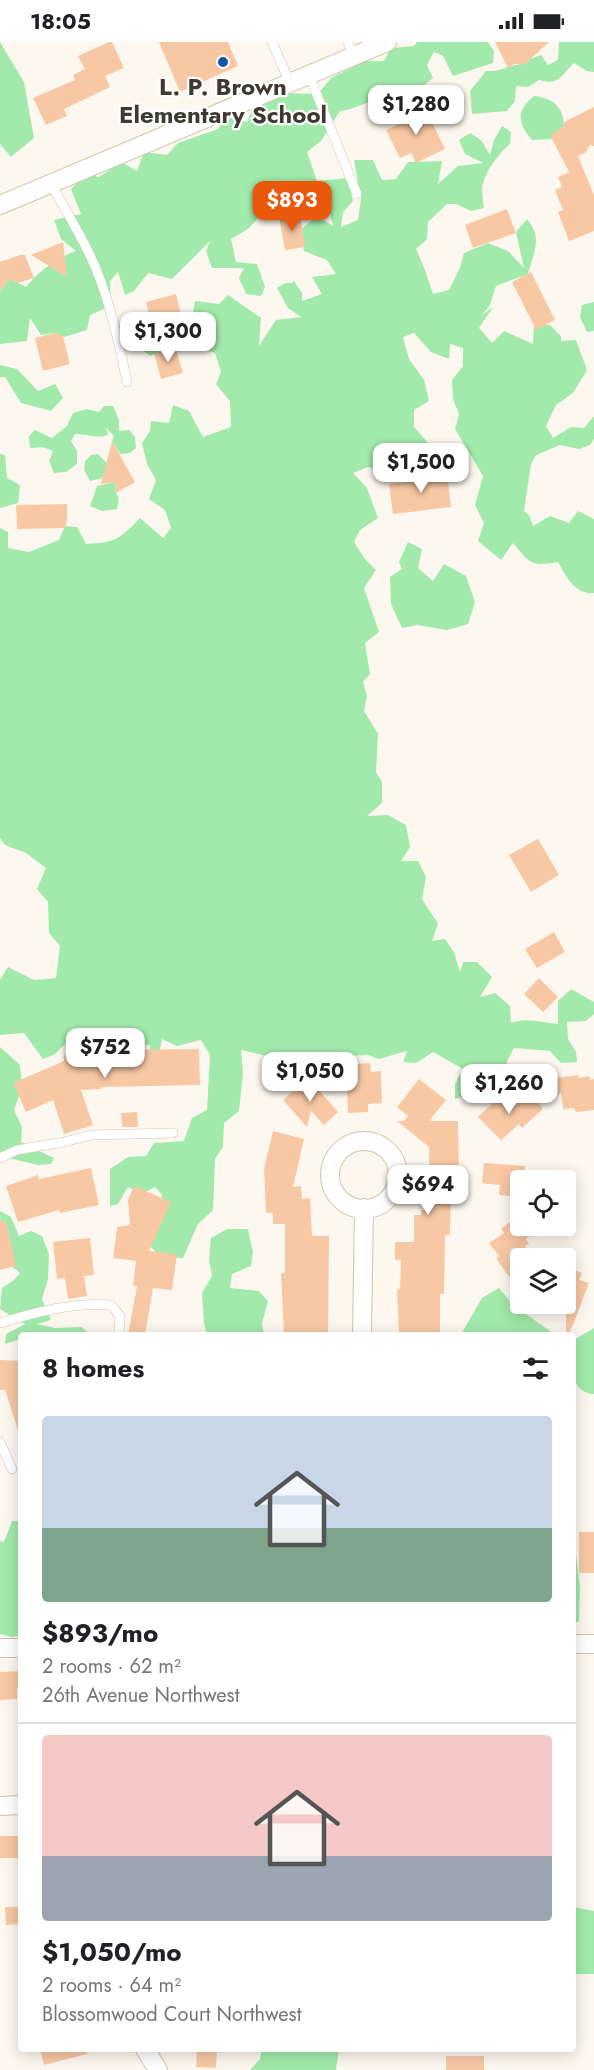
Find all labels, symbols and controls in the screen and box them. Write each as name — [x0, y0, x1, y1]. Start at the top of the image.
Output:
text: 18:05 — [30, 5, 91, 37]
marker: L. P. Brown Elementary School — [216, 55, 230, 69]
place label: L. P. Brown Elementary School — [119, 69, 327, 132]
pin: $1,280 — [367, 85, 465, 136]
text: $1,280 — [382, 90, 450, 119]
pin: $893 — [256, 181, 328, 232]
text: $893 — [267, 186, 317, 215]
pin: $1,300 — [119, 312, 217, 363]
text: $1,300 — [134, 317, 202, 346]
pin: $1,500 — [372, 443, 470, 494]
text: $1,500 — [387, 448, 455, 477]
pin: $752 — [69, 1028, 141, 1079]
text: $752 — [80, 1033, 130, 1062]
pin: $1,050 — [261, 1052, 359, 1103]
text: $1,050 — [276, 1057, 344, 1086]
pin: $1,260 — [460, 1064, 558, 1115]
text: $1,260 — [475, 1069, 543, 1098]
pin: $694 — [392, 1165, 464, 1216]
text: $694 — [401, 1170, 455, 1199]
map controls — [510, 1170, 576, 1314]
button: locate — [510, 1170, 576, 1236]
button: layers — [510, 1248, 576, 1314]
text: 8 homes — [42, 1349, 144, 1387]
icon: filters — [519, 1352, 552, 1385]
icon: home — [243, 1455, 351, 1563]
text: $893/mo — [42, 1614, 158, 1652]
text: 2 rooms · 62 m² — [42, 1652, 181, 1681]
text: 26th Avenue Northwest — [42, 1681, 239, 1710]
icon: home — [243, 1774, 351, 1882]
text: $1,050/mo — [42, 1933, 182, 1971]
text: 2 rooms · 64 m² — [42, 1971, 181, 2000]
text: Blossomwood Court Northwest — [42, 2000, 301, 2029]

